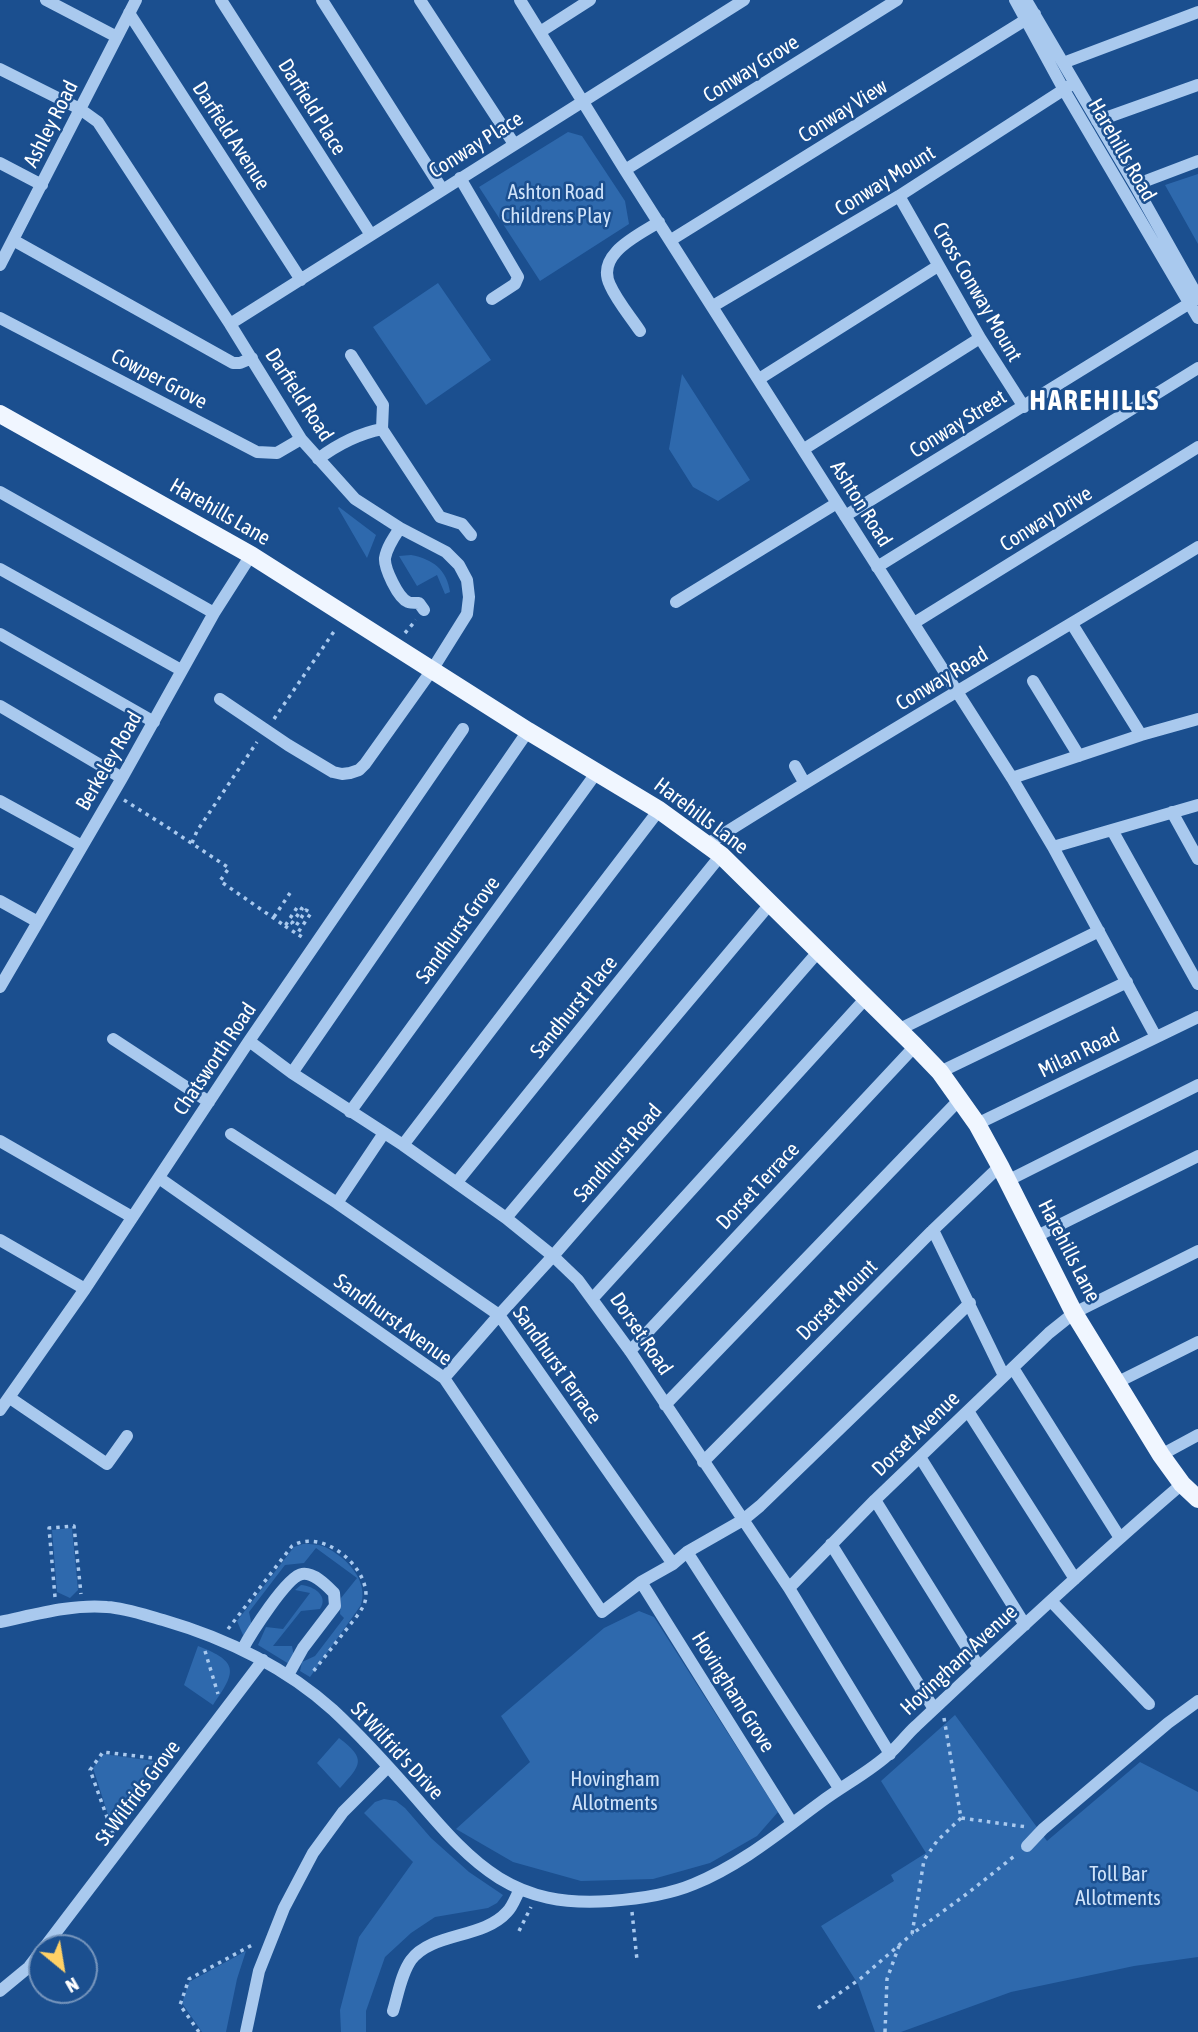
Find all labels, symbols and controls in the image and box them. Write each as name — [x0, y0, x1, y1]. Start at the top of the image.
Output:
street label: Conway Grove — [698, 30, 804, 108]
street label: Darfield Place — [272, 54, 352, 160]
street label: Conway View — [794, 74, 892, 148]
street label: Ashley Road — [18, 76, 84, 172]
street label: Darfield Avenue — [187, 77, 275, 195]
street label: Harehills Road — [1083, 94, 1161, 206]
street label: Conway Place — [424, 106, 528, 184]
street label: Conway Mount — [830, 140, 940, 222]
park label: Ashton Road Childrens Play — [501, 179, 611, 229]
street label: Cross Conway Mount — [927, 218, 1027, 366]
street label: Cowper Grove — [107, 343, 211, 415]
street label: Darfield Road — [260, 344, 338, 446]
street label: Conway Street — [905, 384, 1011, 464]
district label: HAREHILLS — [1031, 384, 1159, 418]
street label: Ashton Road — [825, 456, 897, 552]
street label: Harehills Lane — [165, 473, 275, 551]
street label: Conway Drive — [995, 481, 1097, 557]
street label: Conway Road — [891, 642, 993, 716]
street label: Berkeley Road — [71, 707, 147, 815]
street label: Harehills Lane — [649, 772, 753, 860]
street label: Sandhurst Grove — [411, 871, 505, 989]
street label: Sandhurst Place — [525, 951, 623, 1063]
street label: Chatsworth Road — [168, 998, 262, 1120]
street label: Milan Road — [1034, 1023, 1124, 1083]
street label: Sandhurst Road — [569, 1099, 667, 1207]
street label: Dorset Terrace — [711, 1137, 805, 1235]
street label: Harehills Lane — [1032, 1195, 1106, 1307]
street label: Dorset Mount — [791, 1254, 883, 1346]
street label: Sandhurst Avenue — [329, 1269, 457, 1371]
street label: Dorset Road — [604, 1288, 678, 1380]
street label: Sandhurst Terrace — [507, 1301, 607, 1429]
street label: Dorset Avenue — [867, 1386, 965, 1482]
street label: Hovingham Avenue — [895, 1599, 1023, 1721]
street label: Hovingham Grove — [686, 1627, 780, 1757]
street label: St Wilfrid's Drive — [345, 1697, 449, 1805]
street label: St Wilfrids Grove — [90, 1735, 186, 1851]
park label: Hovingham Allotments — [570, 1766, 660, 1816]
park label: Toll Bar Allotments — [1075, 1861, 1161, 1911]
north arrow — [28, 1934, 98, 2004]
text: N — [62, 1973, 83, 1998]

